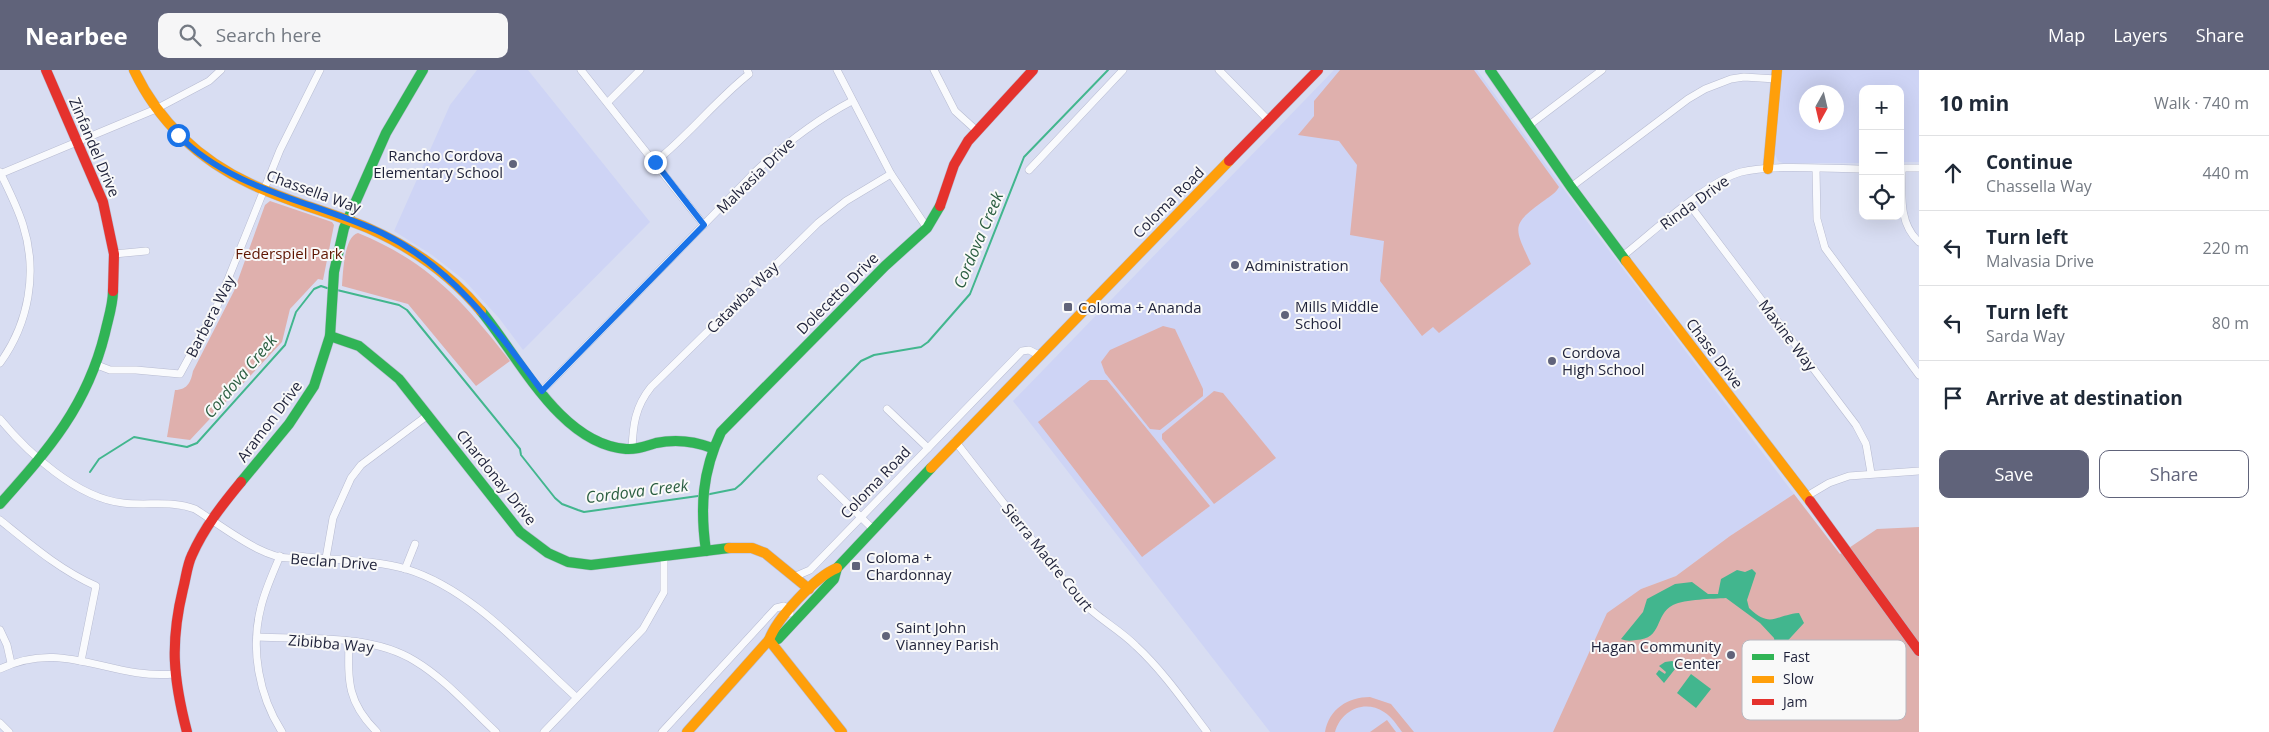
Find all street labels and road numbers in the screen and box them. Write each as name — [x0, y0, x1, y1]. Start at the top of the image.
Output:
street label: Zinfandel Drive — [65, 94, 125, 200]
street label: Malvasia Drive — [712, 133, 798, 217]
street label: Coloma Road — [1128, 162, 1208, 242]
street label: Chassella Way — [264, 165, 364, 218]
street label: Rinda Drive — [1656, 170, 1732, 234]
street label: Dolecetto Drive — [792, 248, 882, 338]
street label: Catawba Way — [702, 256, 783, 337]
street label: Barbera Way — [181, 271, 240, 361]
street label: Maxine Way — [1755, 295, 1822, 375]
street label: Chase Drive — [1682, 314, 1748, 392]
street label: Aramon Drive — [232, 376, 306, 466]
street label: Chardonay Drive — [452, 425, 542, 529]
street label: Coloma Road — [835, 442, 915, 522]
street label: Sierra Madre Court — [998, 499, 1098, 615]
street label: Beclan Drive — [290, 548, 378, 574]
street label: Zibibba Way — [287, 629, 375, 657]

